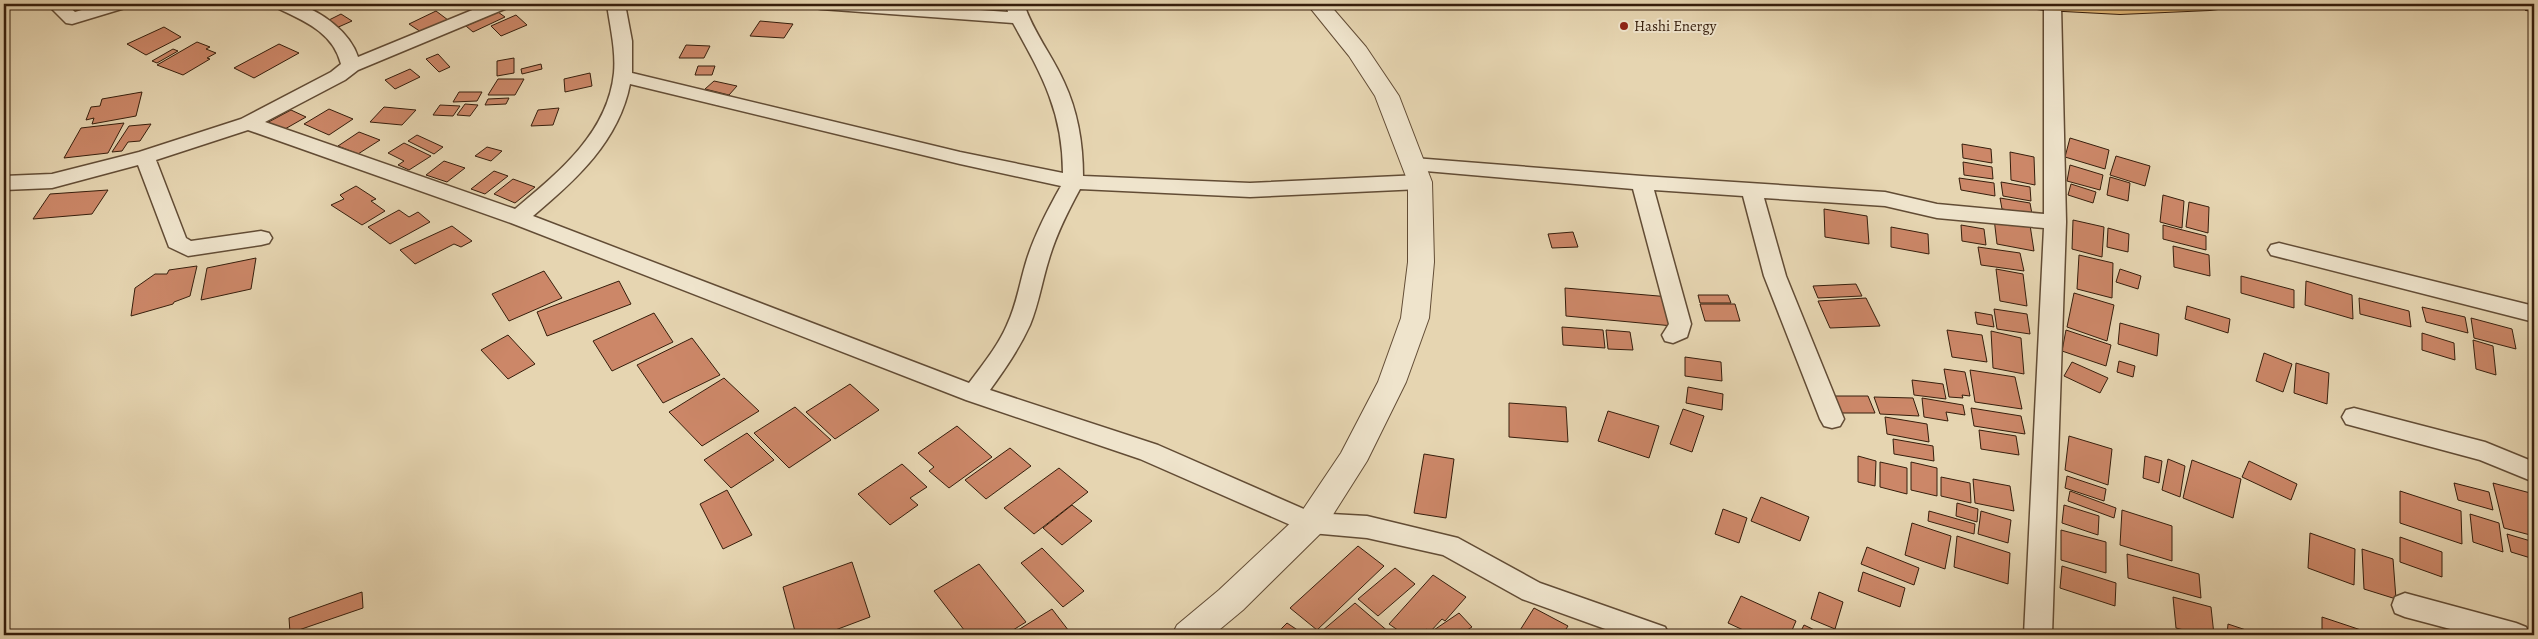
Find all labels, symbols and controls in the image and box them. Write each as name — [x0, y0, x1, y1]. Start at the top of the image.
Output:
place label: Hashi Energy — [1634, 16, 1717, 36]
marker: Hashi Energy — [1618, 20, 1630, 32]

